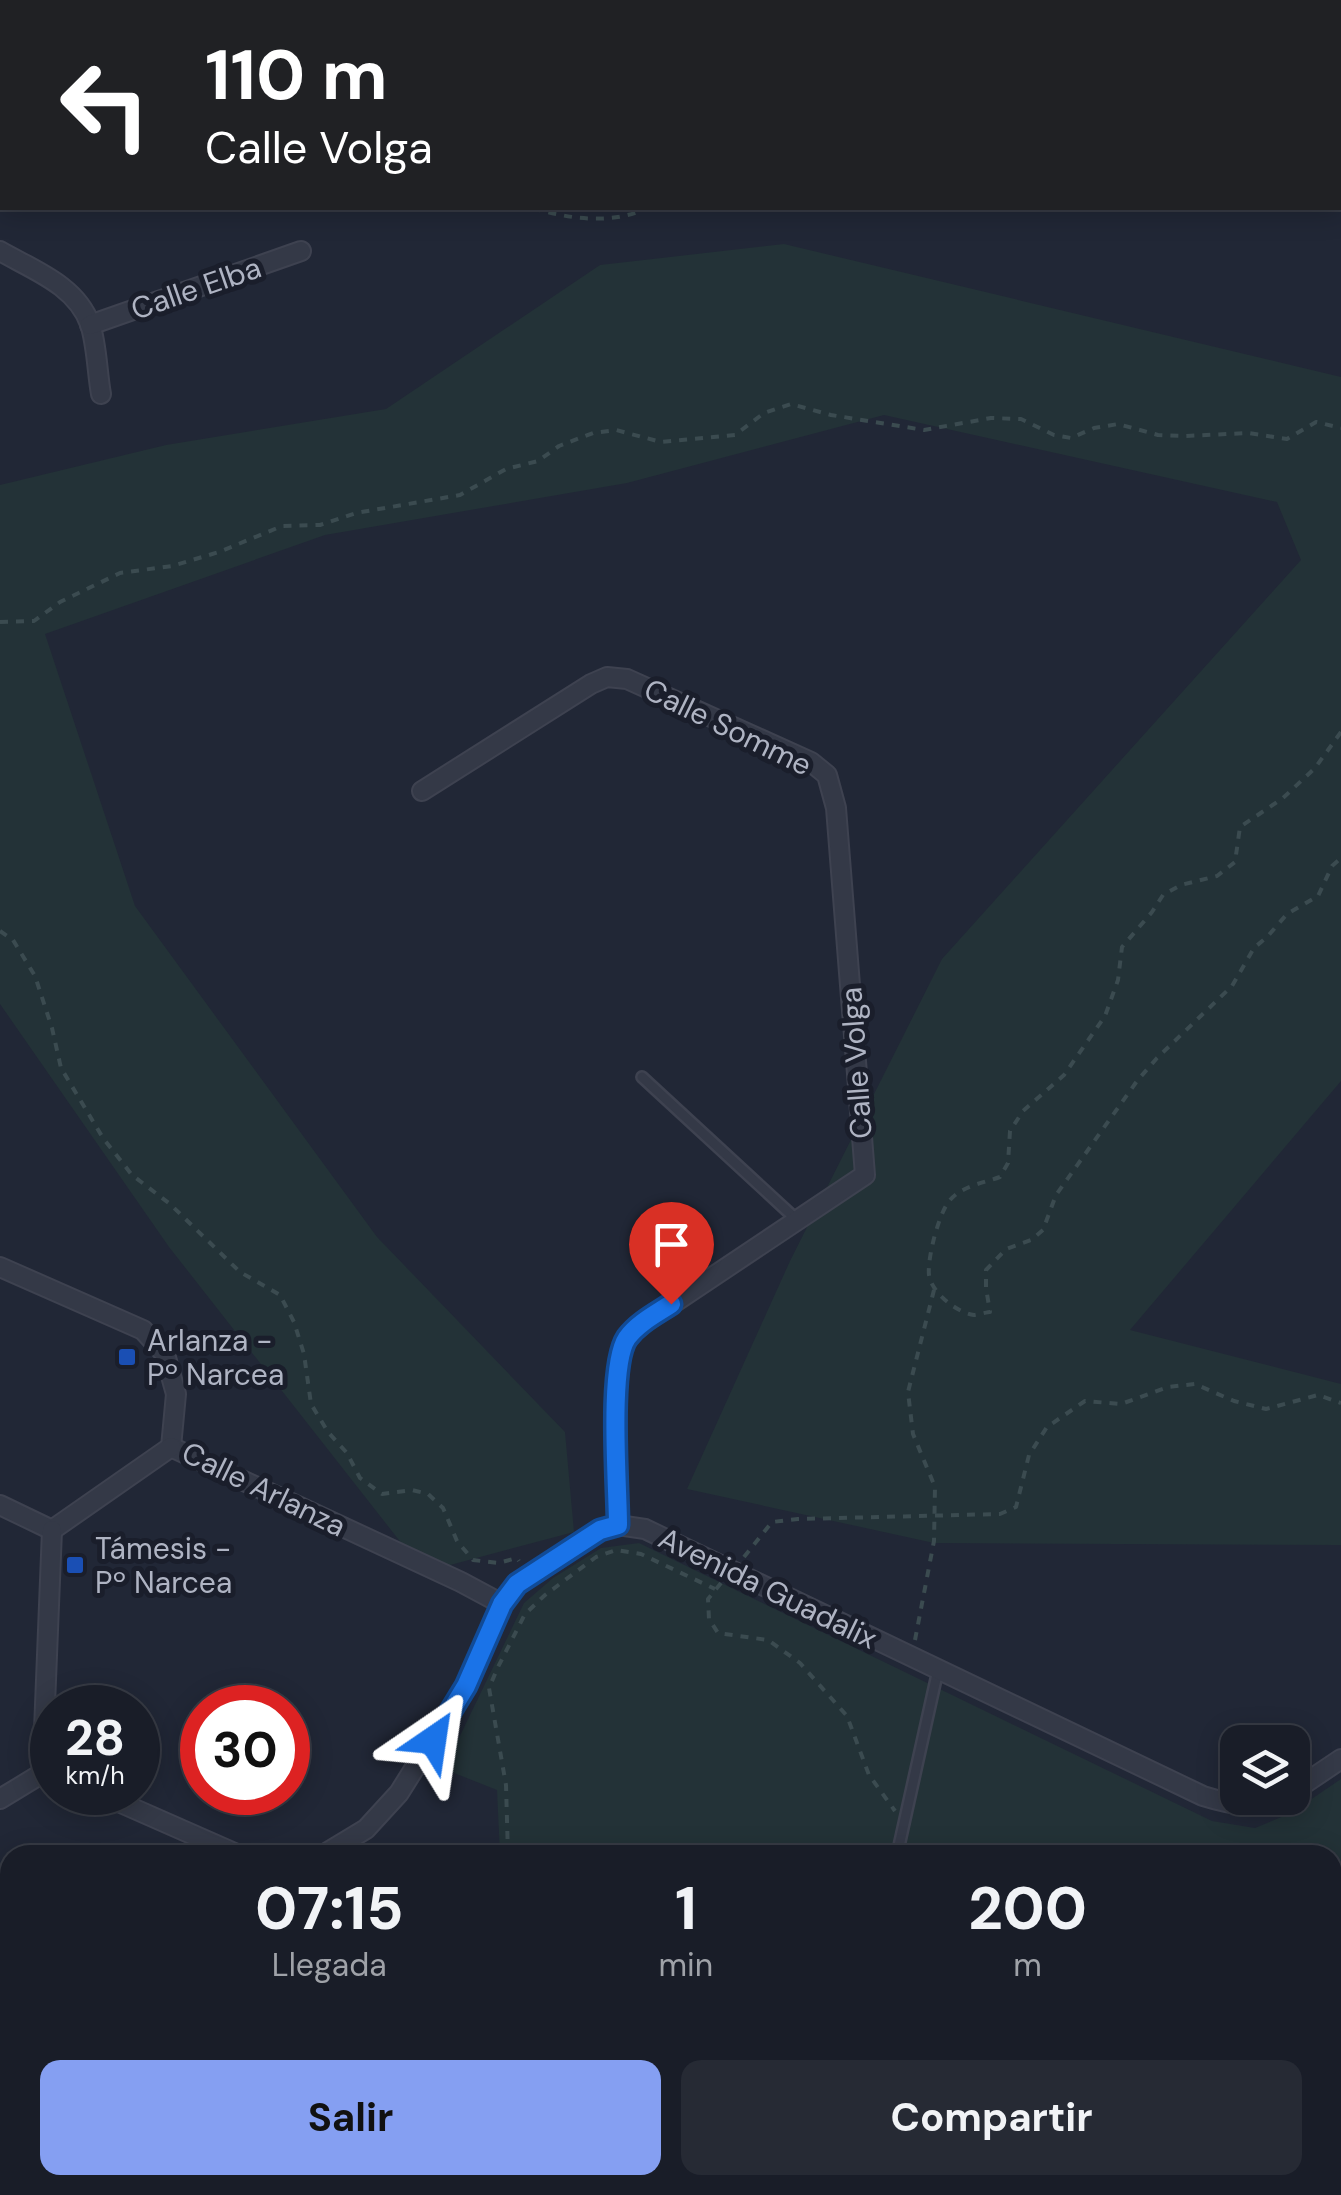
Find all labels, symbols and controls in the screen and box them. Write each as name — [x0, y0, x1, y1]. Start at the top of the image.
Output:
text: 110 m — [205, 30, 388, 121]
icon: left — [40, 40, 170, 170]
text: Calle Volga — [205, 118, 433, 177]
street label: Calle Elba — [126, 248, 266, 328]
street label: Calle Somme — [638, 670, 818, 784]
street label: Calle Volga — [831, 986, 881, 1140]
pin — [629, 1202, 714, 1305]
icon: arrive — [644, 1217, 699, 1272]
place label: Arlanza - Pº Narcea — [147, 1321, 284, 1394]
marker: Arlanza - Pº Narcea — [116, 1346, 138, 1368]
street label: Calle Arlanza — [176, 1433, 352, 1545]
street label: Avenida Guadalix — [652, 1518, 884, 1658]
place label: Támesis - Pº Narcea — [95, 1529, 232, 1602]
marker: Támesis - Pº Narcea — [64, 1554, 86, 1576]
speed limit sign: 30 — [180, 1685, 310, 1815]
position arrow — [381, 1688, 485, 1792]
text: 28 — [65, 1705, 125, 1771]
map controls — [1220, 1725, 1310, 1815]
button: layers — [1220, 1725, 1310, 1815]
text: km/h — [65, 1759, 125, 1792]
text: 07:15 — [255, 1869, 404, 1948]
text: 1 — [675, 1869, 697, 1948]
text: 200 — [968, 1869, 1087, 1948]
text: Llegada — [272, 1944, 387, 1986]
text: min — [659, 1944, 713, 1986]
text: m — [1013, 1944, 1042, 1986]
button: Salir — [40, 2060, 661, 2175]
button: Compartir — [681, 2060, 1302, 2175]

